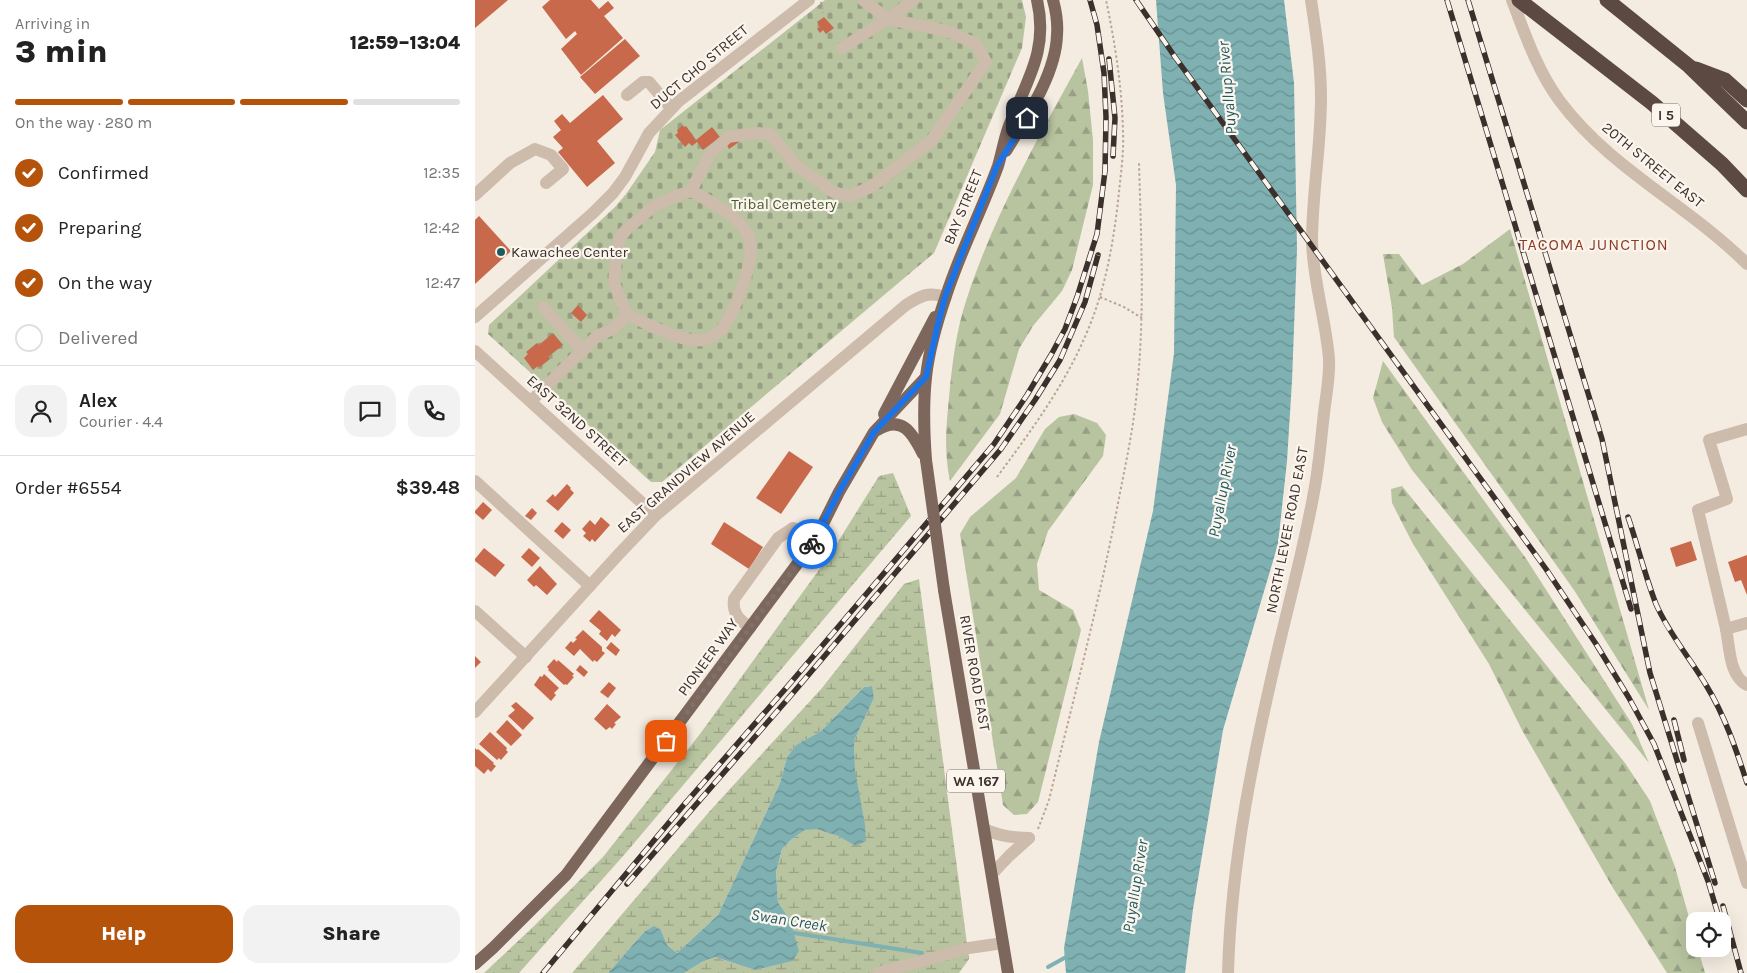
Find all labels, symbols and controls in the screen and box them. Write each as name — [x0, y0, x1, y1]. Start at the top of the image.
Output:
text: Arriving in — [15, 14, 90, 33]
street label: DUCT CHO STREET — [646, 20, 752, 113]
text: 12:59–13:04 — [350, 32, 460, 54]
text: 3 min — [15, 33, 108, 70]
water label: Puyallup River — [1213, 40, 1241, 136]
pin — [1006, 97, 1048, 139]
icon: home — [1013, 104, 1041, 132]
road number: I 5 — [1652, 104, 1680, 126]
text: On the way · 280 m — [15, 113, 152, 132]
street label: 20TH STREET EAST — [1598, 118, 1708, 212]
icon: check — [15, 159, 43, 187]
text: Confirmed — [58, 162, 149, 184]
text: 12:35 — [423, 163, 460, 182]
street label: BAY STREET — [940, 166, 986, 247]
park label: Tribal Cemetery — [731, 195, 837, 213]
icon: check — [15, 214, 43, 242]
text: Preparing — [58, 217, 141, 239]
text: 12:42 — [424, 218, 460, 237]
district label: TACOMA JUNCTION — [1519, 235, 1669, 254]
place label: Kawachee Center — [511, 243, 629, 261]
marker: Kawachee Center — [495, 246, 507, 258]
icon: check — [15, 269, 43, 297]
text: On the way — [58, 272, 152, 294]
text: 12:47 — [425, 273, 460, 292]
text: Delivered — [58, 327, 138, 349]
street label: EAST 32ND STREET — [523, 371, 631, 471]
button: person — [15, 385, 67, 437]
button: chat — [344, 385, 396, 437]
button: phone — [408, 385, 460, 437]
text: Alex — [79, 390, 117, 412]
street label: EAST GRANDVIEW AVENUE — [614, 407, 758, 537]
text: Courier · 4.4 — [79, 412, 163, 431]
water label: Puyallup River — [1204, 443, 1240, 539]
street label: NORTH LEVEE ROAD EAST — [1262, 445, 1312, 615]
text: Order #6554 — [15, 477, 121, 499]
text: $39.48 — [396, 477, 460, 499]
courier — [787, 519, 837, 569]
icon: bike — [798, 530, 826, 558]
street label: PIONEER WAY — [674, 614, 743, 699]
street label: RIVER ROAD EAST — [956, 614, 994, 733]
pin — [645, 720, 687, 762]
icon: bag — [652, 727, 680, 755]
road number: WA 167 — [947, 769, 1005, 792]
water label: Puyallup River — [1118, 838, 1152, 934]
button: Help — [15, 905, 233, 963]
button: Share — [243, 905, 460, 963]
water label: Swan Creek — [750, 905, 829, 936]
map controls — [1686, 912, 1731, 957]
button: locate — [1686, 912, 1731, 957]

